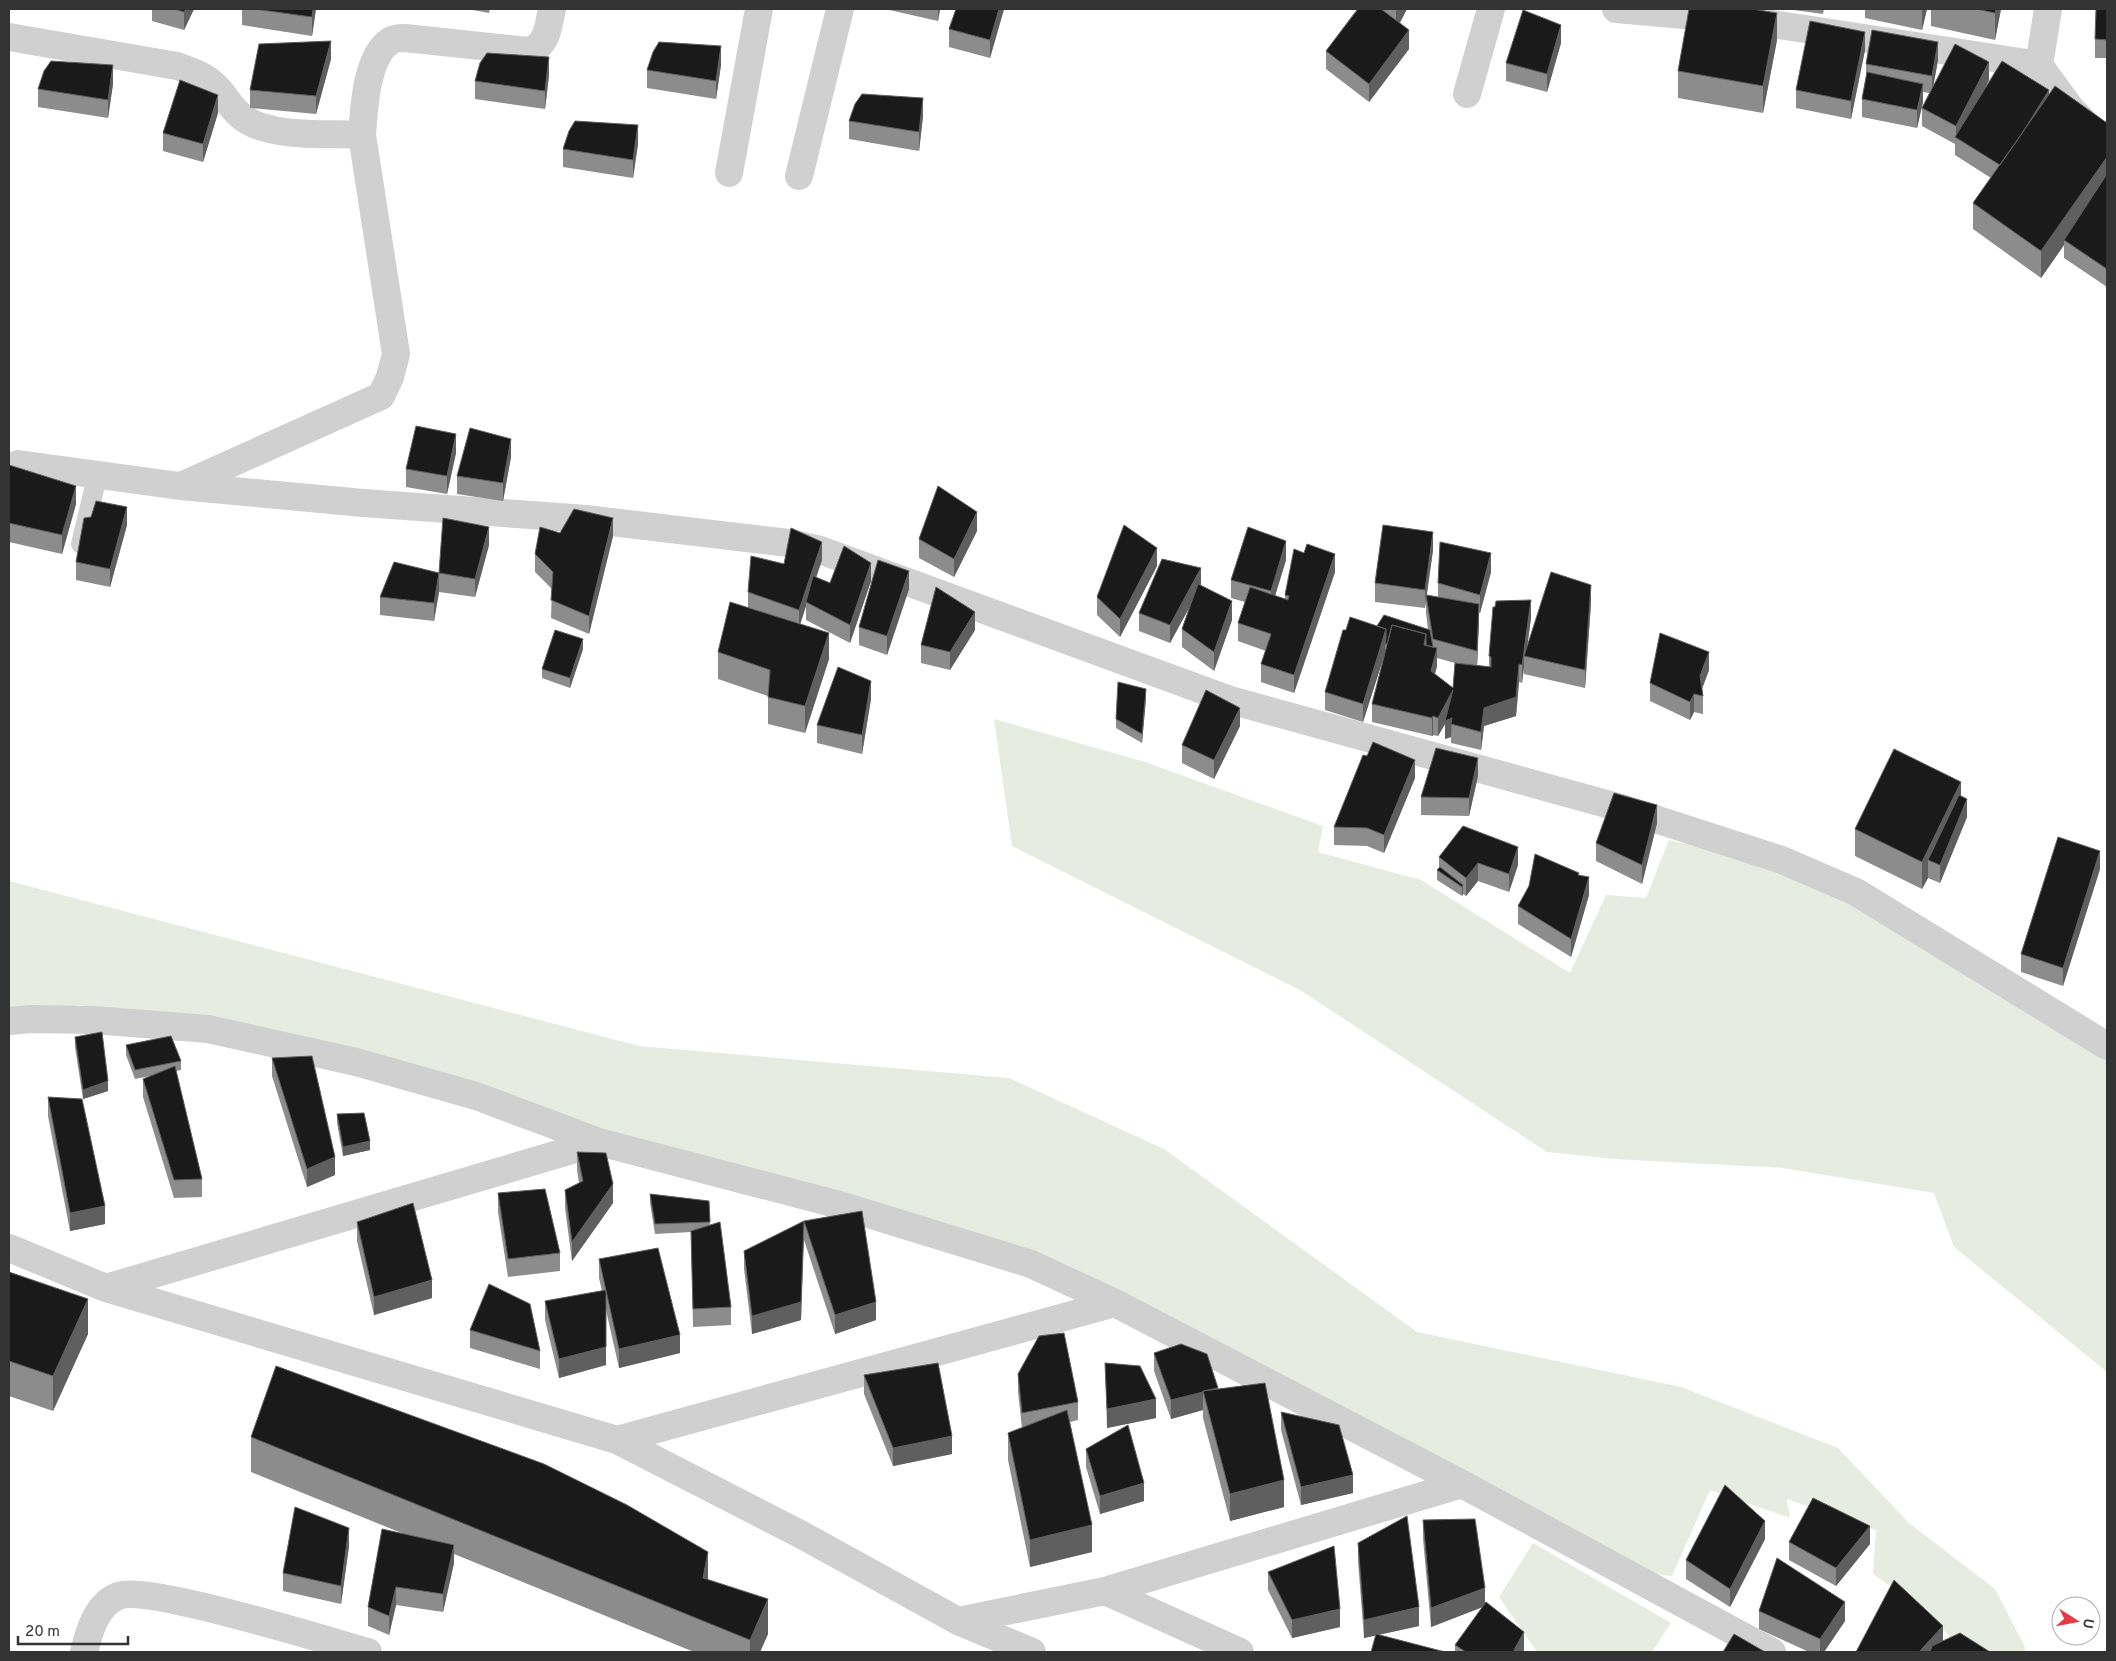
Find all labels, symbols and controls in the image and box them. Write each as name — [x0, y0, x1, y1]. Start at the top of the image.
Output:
north arrow — [2051, 1596, 2101, 1646]
scale bar — [18, 1614, 128, 1646]
text: U — [2078, 1617, 2097, 1630]
text: 20 m — [25, 1623, 60, 1642]

